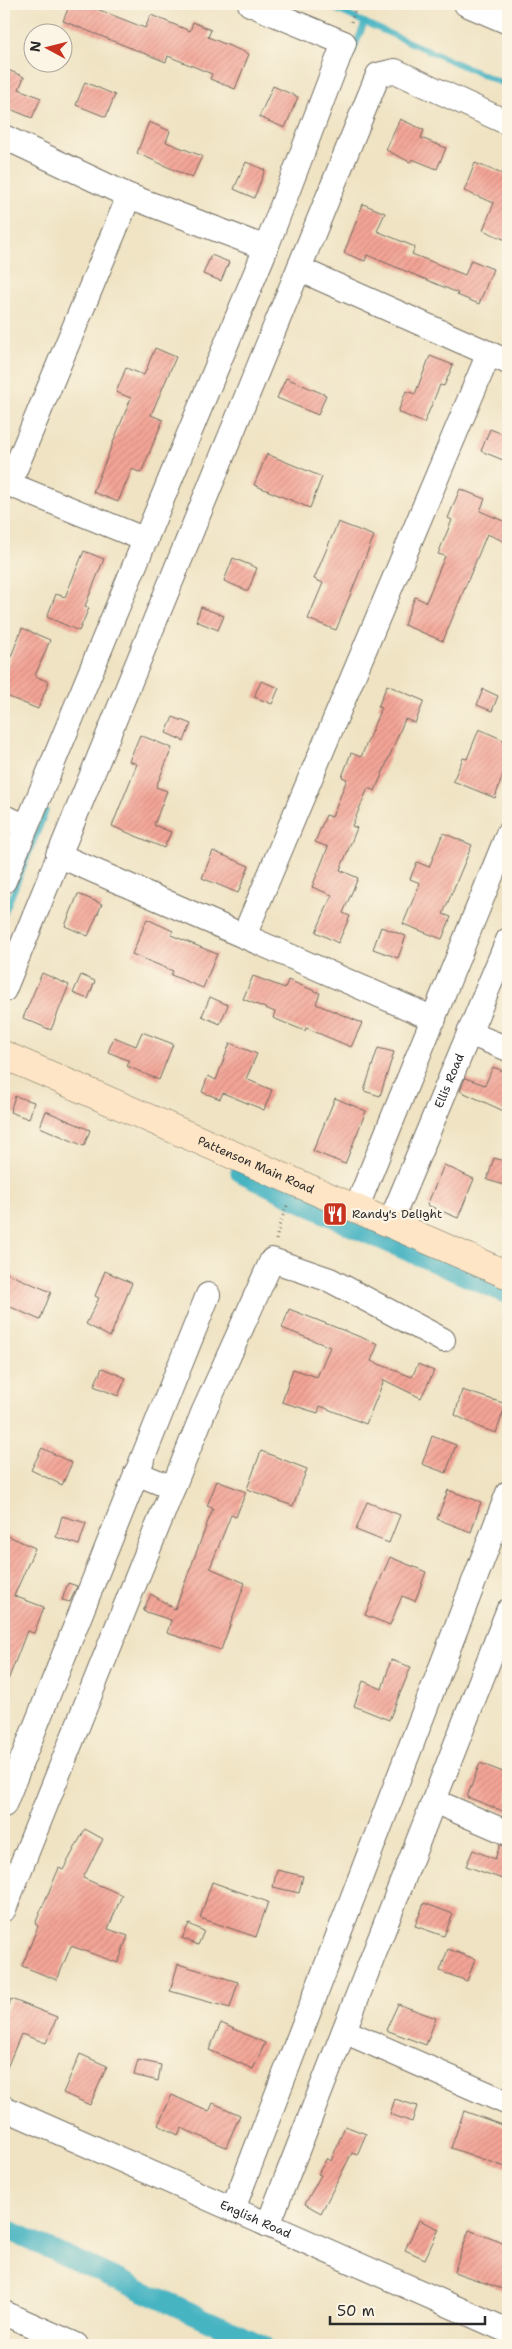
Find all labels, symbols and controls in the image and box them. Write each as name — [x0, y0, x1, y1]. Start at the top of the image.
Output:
north arrow — [22, 22, 72, 72]
text: N — [25, 40, 45, 53]
street label: Ellis Road — [431, 1051, 468, 1111]
street label: Pattenson Main Road — [195, 1133, 317, 1198]
restaurant icon: Randy's Delight — [322, 1201, 348, 1227]
place label: Randy's Delight — [352, 1206, 442, 1222]
street label: English Road — [217, 2197, 294, 2242]
scale bar — [330, 2294, 484, 2326]
text: 50 m — [337, 2301, 375, 2321]

